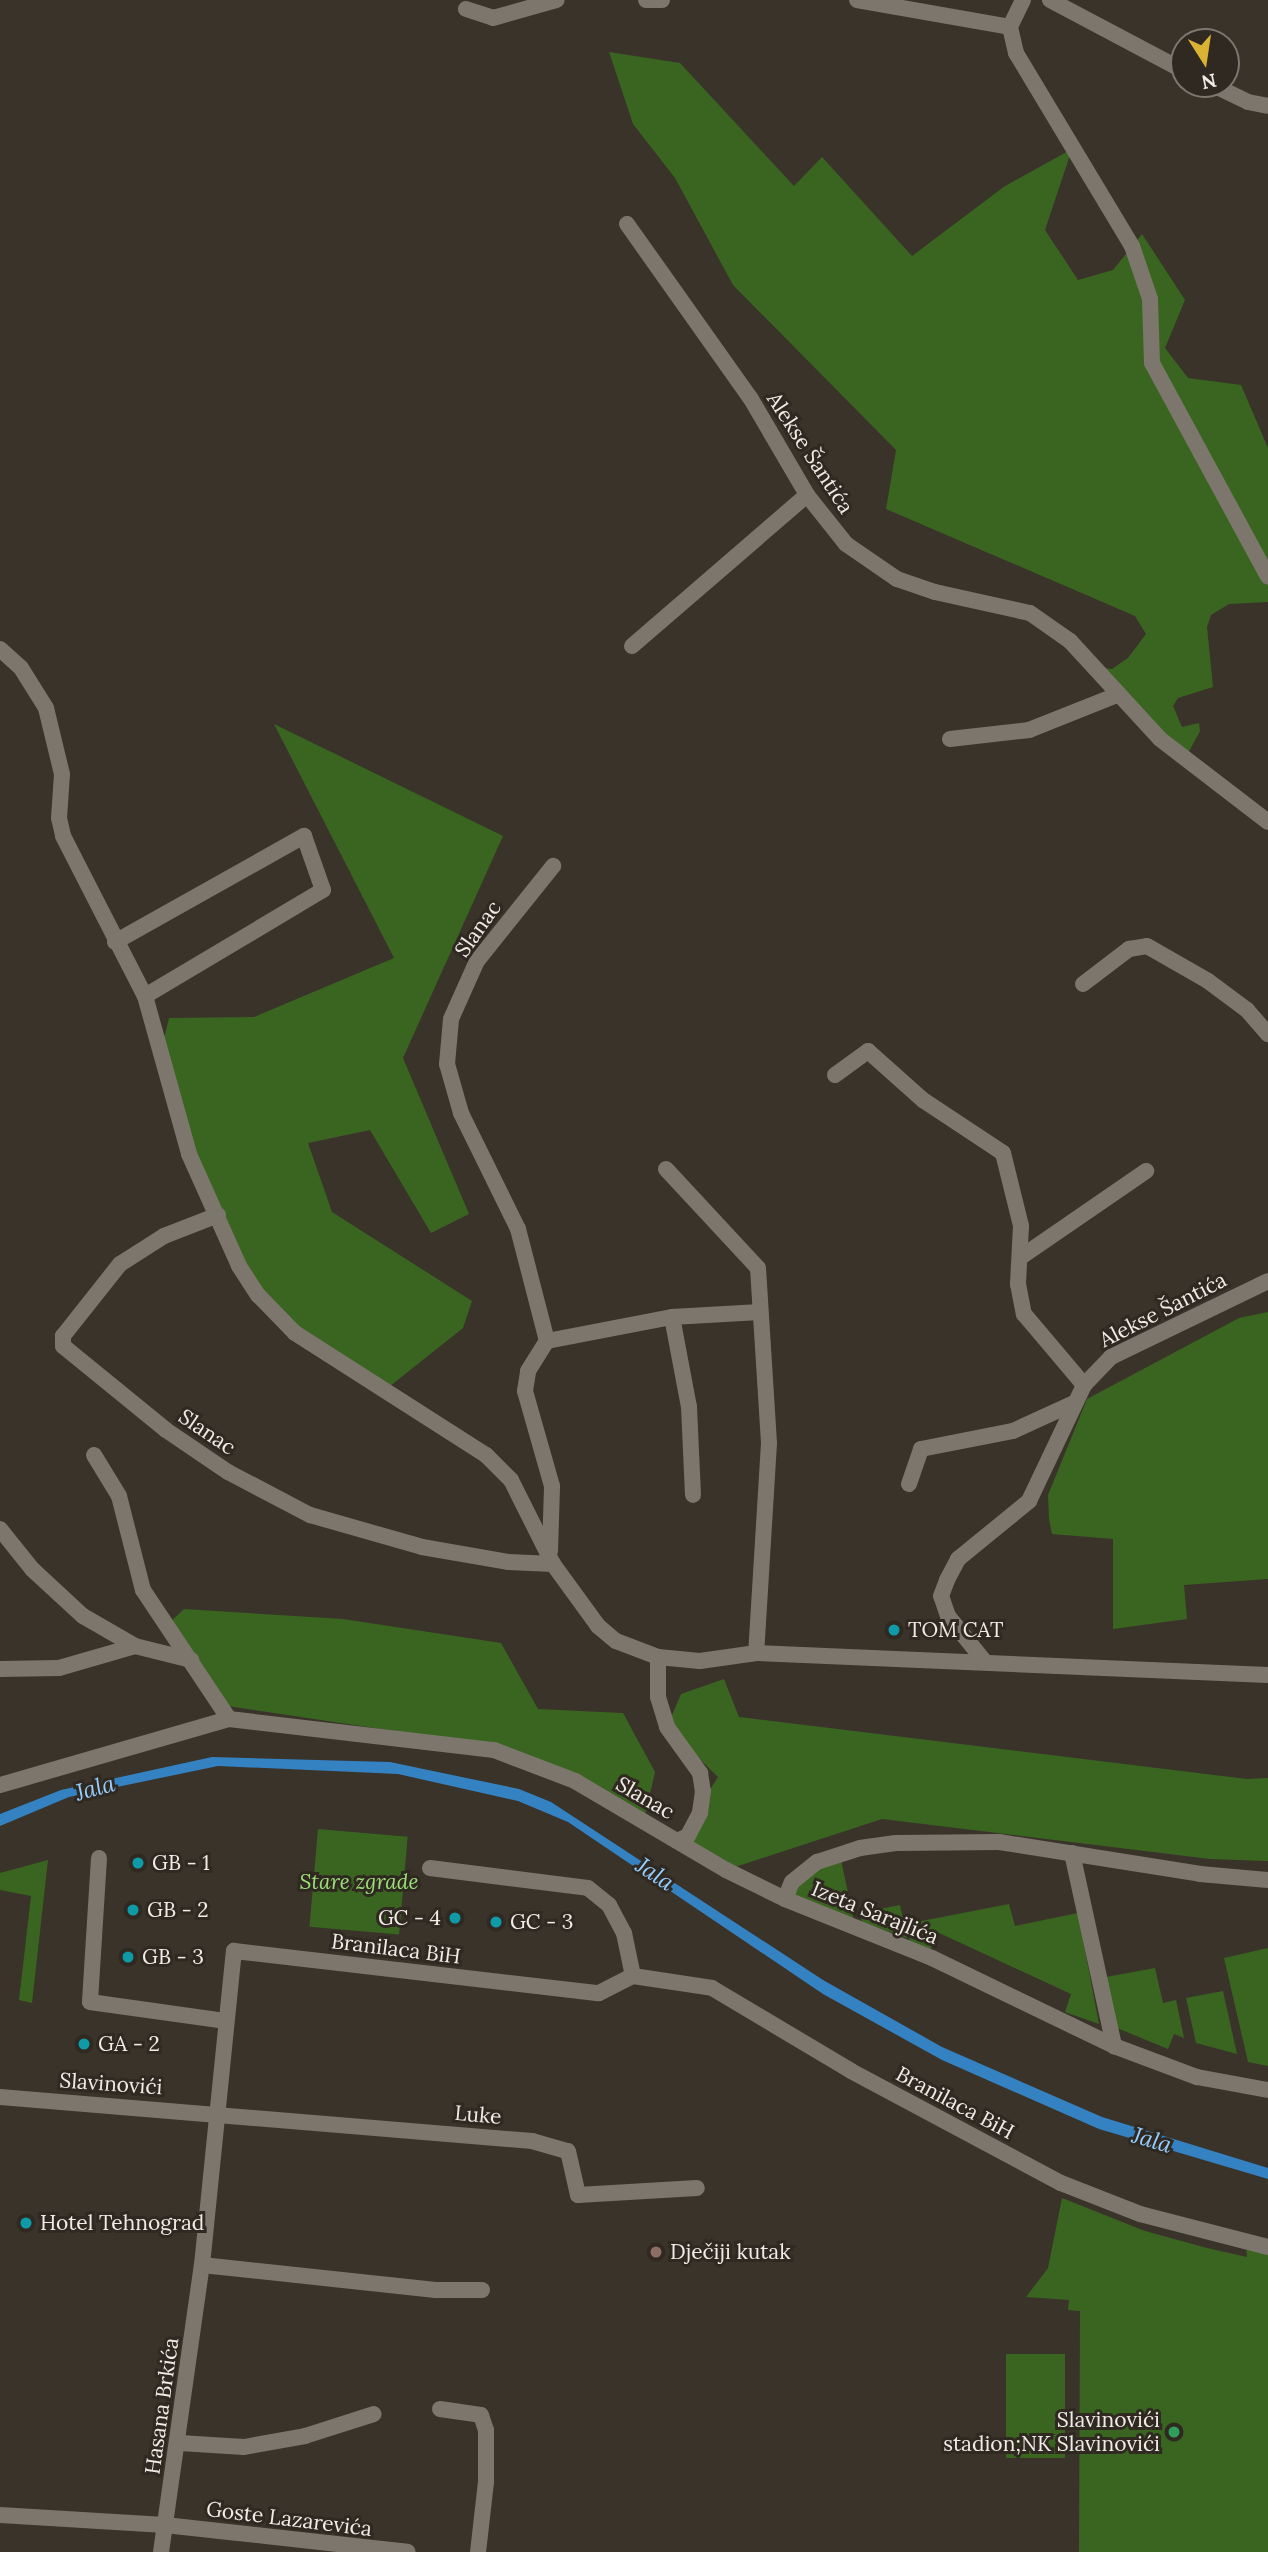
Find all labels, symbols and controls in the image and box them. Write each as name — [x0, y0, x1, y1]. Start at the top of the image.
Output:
north arrow — [1170, 28, 1240, 98]
text: N — [1199, 68, 1219, 95]
street label: Alekse Šantića — [761, 388, 859, 518]
street label: Slanac — [450, 896, 506, 962]
street label: Alekse Šantića — [1095, 1267, 1231, 1353]
street label: Slanac — [174, 1404, 240, 1460]
place label: TOM CAT — [908, 1617, 1003, 1643]
marker: TOM CAT — [886, 1622, 902, 1638]
water label: Jala — [72, 1770, 118, 1806]
street label: Slanac — [611, 1771, 679, 1825]
place label: GB - 1 — [152, 1850, 210, 1876]
water label: Jala — [631, 1851, 679, 1897]
marker: GB - 1 — [130, 1855, 146, 1871]
park label: Stare zgrade — [299, 1869, 419, 1895]
street label: Izeta Sarajlića — [808, 1876, 942, 1950]
place label: GB - 2 — [147, 1897, 209, 1923]
marker: GB - 2 — [125, 1902, 141, 1918]
place label: GC - 4 — [378, 1905, 441, 1931]
place label: GC - 3 — [510, 1909, 573, 1935]
marker: GC - 4 — [447, 1910, 463, 1926]
marker: GC - 3 — [488, 1914, 504, 1930]
street label: Branilaca BiH — [330, 1929, 462, 1969]
place label: GB - 3 — [142, 1944, 204, 1970]
marker: GB - 3 — [120, 1949, 136, 1965]
place label: GA - 2 — [98, 2031, 160, 2057]
marker: GA - 2 — [76, 2036, 92, 2052]
street label: Branilaca BiH — [892, 2061, 1018, 2145]
street label: Slavinovići — [59, 2068, 163, 2100]
street label: Luke — [453, 2100, 503, 2130]
water label: Jala — [1129, 2121, 1175, 2159]
place label: Hotel Tehnograd — [40, 2210, 204, 2236]
marker: Hotel Tehnograd — [18, 2215, 34, 2231]
place label: Dječiji kutak — [670, 2239, 790, 2265]
marker: Dječiji kutak — [648, 2244, 664, 2260]
street label: Hasana Brkića — [140, 2336, 184, 2476]
place label: Slavinovići stadion;NK Slavinovići — [943, 2407, 1160, 2457]
marker: Slavinovići stadion;NK Slavinovići — [1166, 2424, 1182, 2440]
street label: Goste Lazarevića — [205, 2496, 373, 2542]

